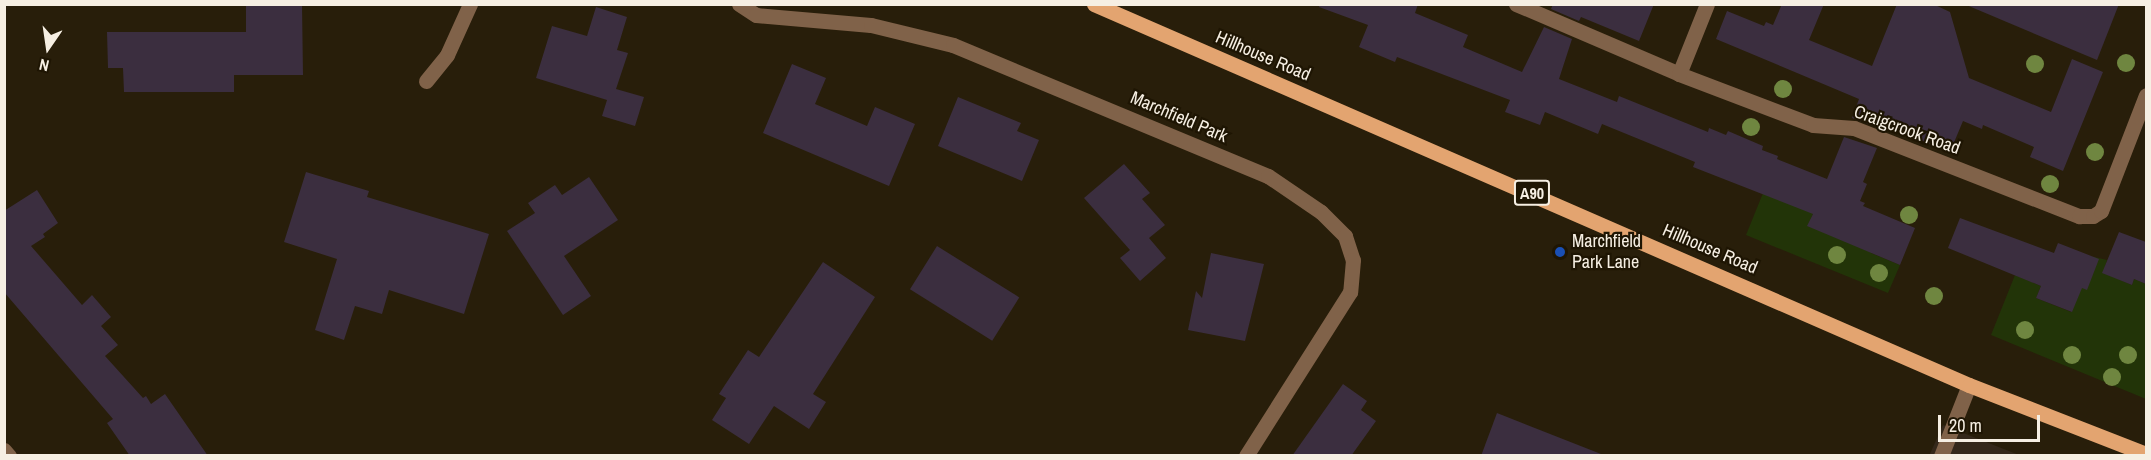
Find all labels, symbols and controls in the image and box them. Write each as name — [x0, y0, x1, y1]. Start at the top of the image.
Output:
north arrow — [18, 18, 78, 78]
street label: Hillhouse Road — [1212, 26, 1314, 86]
text: N — [37, 54, 51, 77]
street label: Marchfield Park — [1127, 87, 1231, 147]
street label: Craigcrook Road — [1851, 101, 1963, 159]
road number: A90 — [1512, 180, 1552, 206]
street label: Hillhouse Road — [1659, 219, 1761, 279]
place label: Marchfield Park Lane — [1572, 231, 1641, 274]
marker: Marchfield Park Lane — [1553, 245, 1567, 259]
scale bar — [1941, 403, 2043, 441]
text: 20 m — [1949, 413, 1982, 438]

